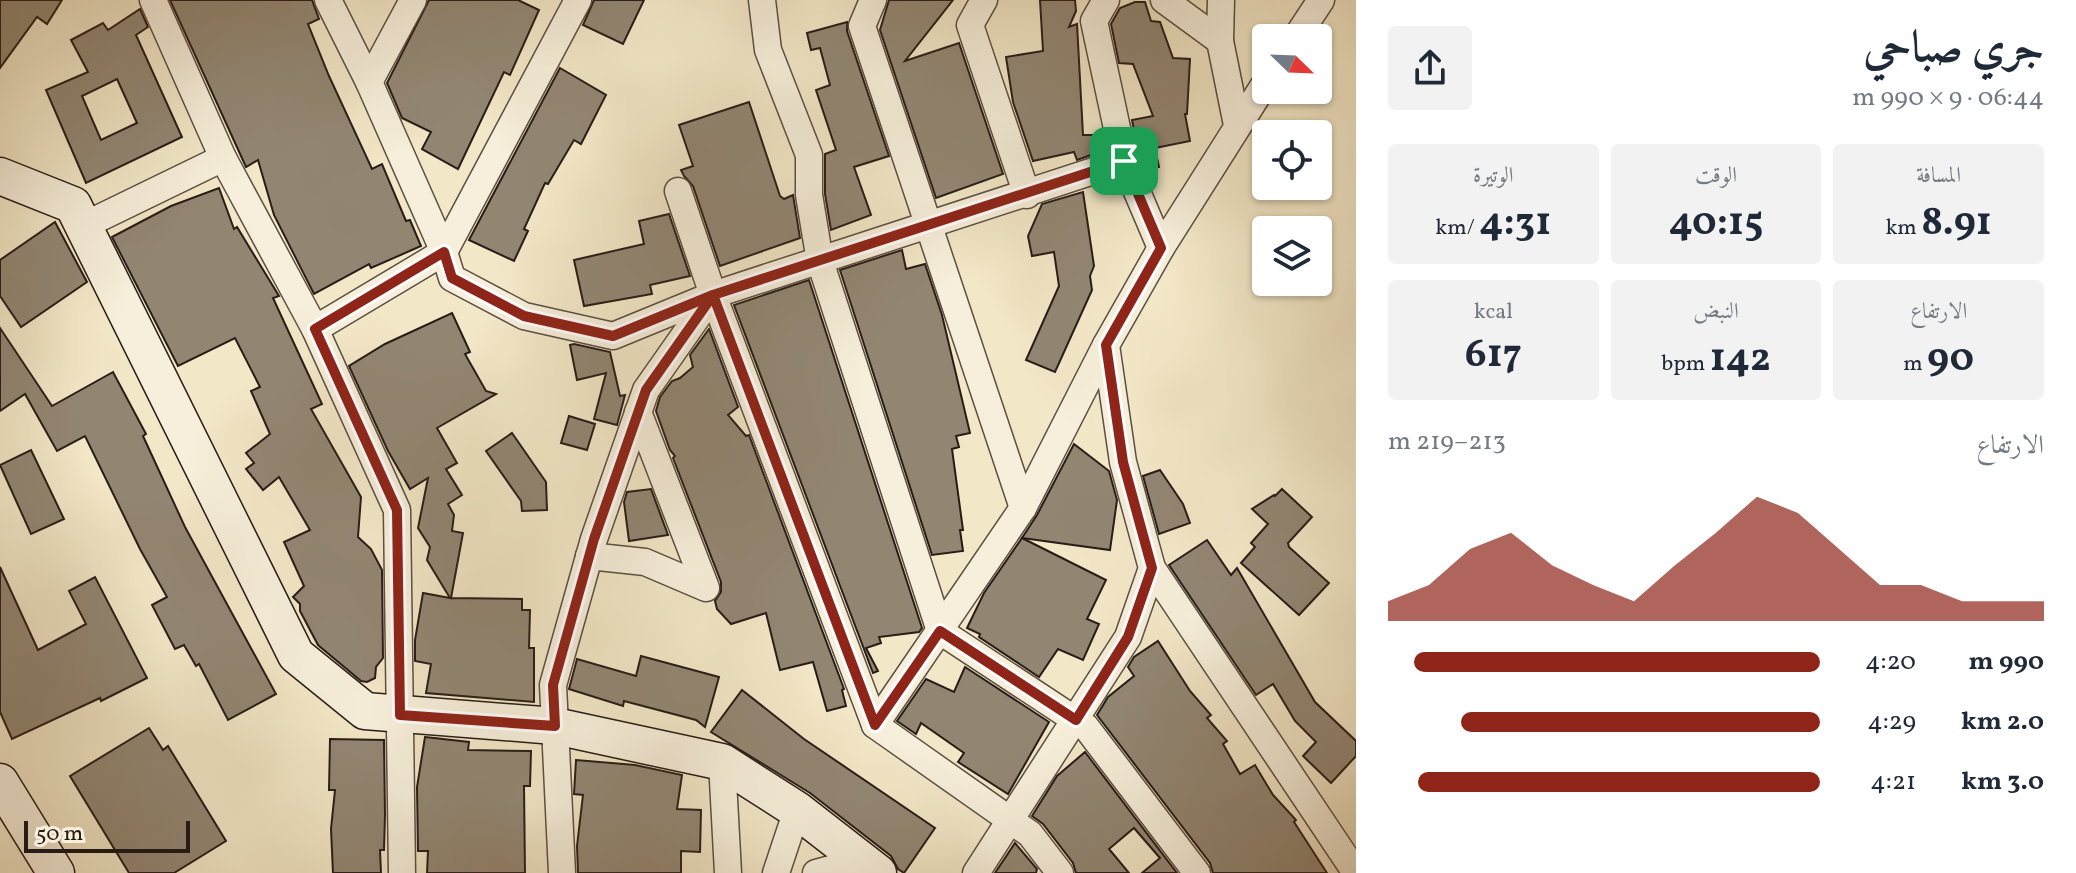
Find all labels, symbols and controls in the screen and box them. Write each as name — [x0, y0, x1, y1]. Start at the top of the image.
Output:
text: جري صباحي — [1863, 19, 2044, 80]
north arrow — [1252, 24, 1332, 104]
map controls — [1252, 24, 1332, 296]
button: share — [1388, 26, 1472, 110]
text: 06:44 · 9 × 990 m — [1852, 80, 2044, 116]
button: locate — [1252, 120, 1332, 200]
pin — [1090, 127, 1158, 195]
icon: arrive — [1102, 139, 1146, 183]
text: الوتيرة — [1473, 161, 1514, 192]
text: الوقت — [1695, 161, 1737, 192]
text: المسافة — [1916, 161, 1961, 192]
text: 4:31 — [1479, 196, 1551, 252]
text: 40:15 — [1669, 196, 1763, 252]
text: 8.91 — [1921, 196, 1992, 252]
text: /km — [1435, 213, 1479, 244]
text: km — [1885, 213, 1921, 244]
button: layers — [1252, 216, 1332, 296]
text: kcal — [1474, 297, 1513, 328]
text: النبض — [1693, 297, 1739, 328]
text: الارتفاع — [1910, 297, 1967, 328]
text: 617 — [1465, 328, 1522, 384]
text: 142 — [1710, 332, 1771, 388]
text: 90 — [1927, 332, 1974, 388]
text: bpm — [1661, 349, 1710, 380]
text: m — [1903, 349, 1927, 380]
text: 213–219 m — [1388, 424, 1506, 460]
text: الارتفاع — [1977, 428, 2044, 464]
text: 4:20 — [1865, 644, 1916, 680]
text: 990 m — [1969, 644, 2044, 680]
text: 4:29 — [1867, 704, 1916, 740]
text: 2.0 km — [1961, 704, 2044, 740]
text: 4:21 — [1870, 764, 1916, 800]
text: 3.0 km — [1961, 764, 2044, 800]
scale bar — [24, 817, 190, 853]
text: 50 m — [36, 819, 83, 850]

